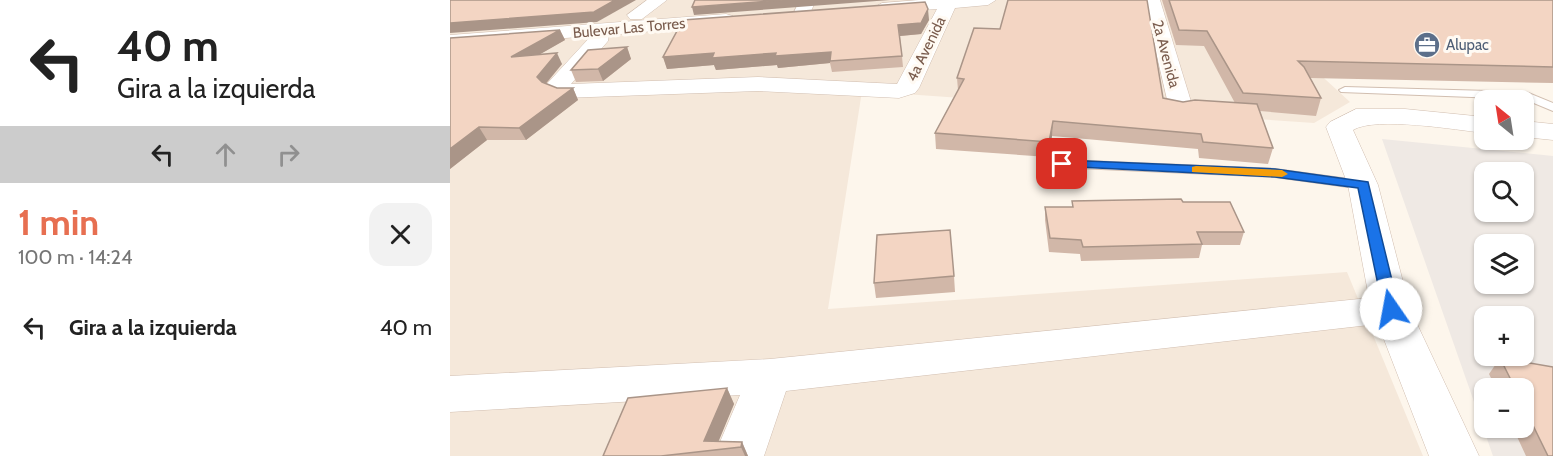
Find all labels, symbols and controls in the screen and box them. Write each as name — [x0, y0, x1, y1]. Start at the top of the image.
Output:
street label: 4a Avenida — [903, 13, 950, 84]
street label: Bulevar Las Torres — [572, 14, 686, 42]
street label: 2a Avenida — [1148, 18, 1184, 91]
text: 40 m — [117, 20, 219, 72]
icon: left — [18, 24, 96, 102]
office icon: Alupac — [1412, 30, 1442, 60]
place label: Alupac — [1446, 36, 1489, 54]
text: Gira a la izquierda — [117, 72, 316, 105]
north arrow — [1474, 90, 1534, 150]
map controls — [1474, 90, 1534, 438]
icon: left — [146, 138, 179, 171]
icon: ahead — [209, 138, 242, 171]
icon: right — [272, 138, 305, 171]
pin — [1036, 138, 1087, 189]
icon: arrive — [1045, 147, 1078, 180]
button: search — [1474, 162, 1534, 222]
text: 1 min — [18, 200, 99, 244]
button: close — [369, 203, 432, 266]
button: layers — [1474, 234, 1534, 294]
text: 100 m · 14:24 — [18, 245, 133, 269]
position arrow — [1359, 277, 1423, 341]
button: + — [1474, 306, 1534, 366]
icon: left — [18, 311, 51, 344]
text: Gira a la izquierda — [69, 314, 237, 341]
text: 40 m — [380, 314, 432, 341]
button: − — [1474, 378, 1534, 438]

